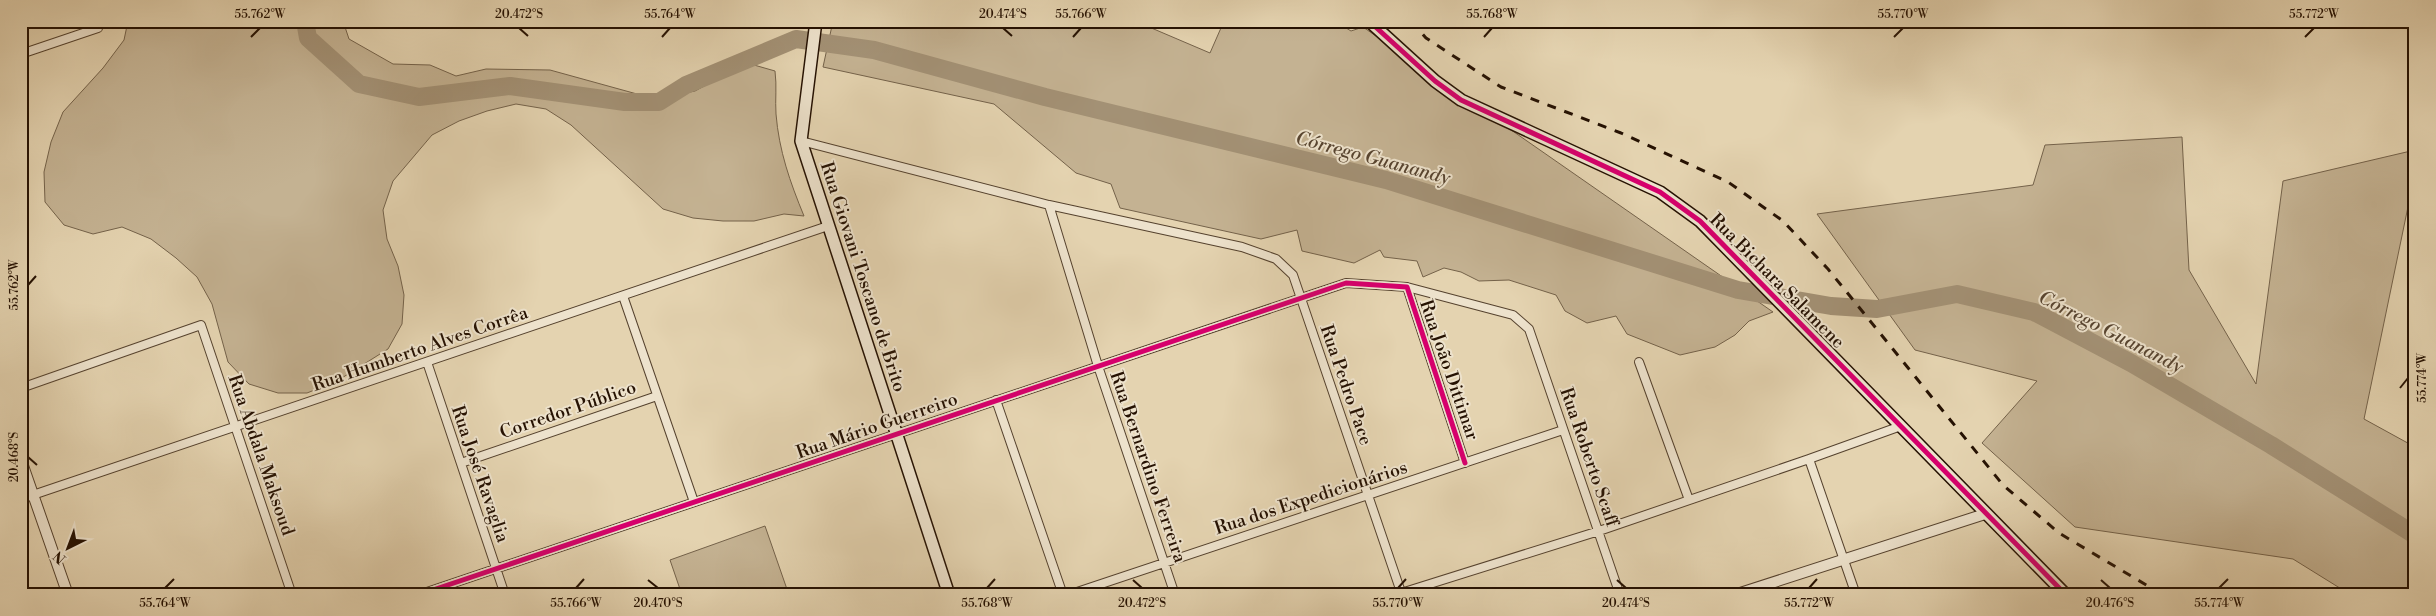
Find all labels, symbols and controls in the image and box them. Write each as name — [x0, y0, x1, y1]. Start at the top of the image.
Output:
text: 55.762°W — [235, 7, 287, 22]
text: 20.472°S — [495, 7, 543, 22]
text: 55.764°W — [644, 7, 697, 22]
text: 20.474°S — [979, 7, 1027, 22]
text: 55.766°W — [1055, 7, 1108, 22]
text: 55.768°W — [1466, 7, 1519, 22]
text: 55.770°W — [1878, 7, 1930, 22]
text: 55.772°W — [2289, 7, 2340, 22]
water label: Córrego Guanandy — [1293, 126, 1454, 190]
street label: Rua Giovani Toscano de Brito — [815, 159, 911, 395]
street label: Rua Bichara Salamene — [1705, 209, 1849, 353]
text: 55.762°W — [7, 258, 22, 310]
water label: Córrego Guanandy — [2035, 285, 2188, 379]
street label: Rua João Dittimar — [1414, 297, 1484, 444]
street label: Rua Humberto Alves Corrêa — [309, 301, 532, 397]
street label: Rua Pedro Pace — [1315, 322, 1377, 448]
text: 55.774°W — [2415, 352, 2430, 403]
street label: Rua Bernardino Ferreira — [1104, 368, 1192, 567]
street label: Rua Abdala Maksoud — [223, 371, 300, 539]
street label: Corredor Público — [497, 376, 639, 444]
street label: Rua Roberto Scaff — [1554, 384, 1624, 531]
street label: Rua Mário Guerreiro — [793, 388, 961, 464]
street label: Rua José Ravaglia — [446, 402, 515, 546]
text: 20.468°S — [7, 432, 22, 482]
street label: Rua dos Expedicionários — [1212, 456, 1411, 540]
north arrow — [42, 524, 92, 574]
text: N — [50, 547, 70, 567]
text: 55.764°W — [139, 596, 192, 611]
text: 55.766°W — [550, 596, 603, 611]
text: 20.470°S — [633, 596, 683, 611]
text: 55.768°W — [961, 596, 1014, 611]
text: 20.472°S — [1118, 596, 1166, 611]
text: 55.770°W — [1373, 596, 1425, 611]
text: 20.474°S — [1602, 596, 1650, 611]
text: 55.772°W — [1784, 596, 1835, 611]
text: 20.476°S — [2086, 596, 2134, 611]
text: 55.774°W — [2194, 596, 2245, 611]

